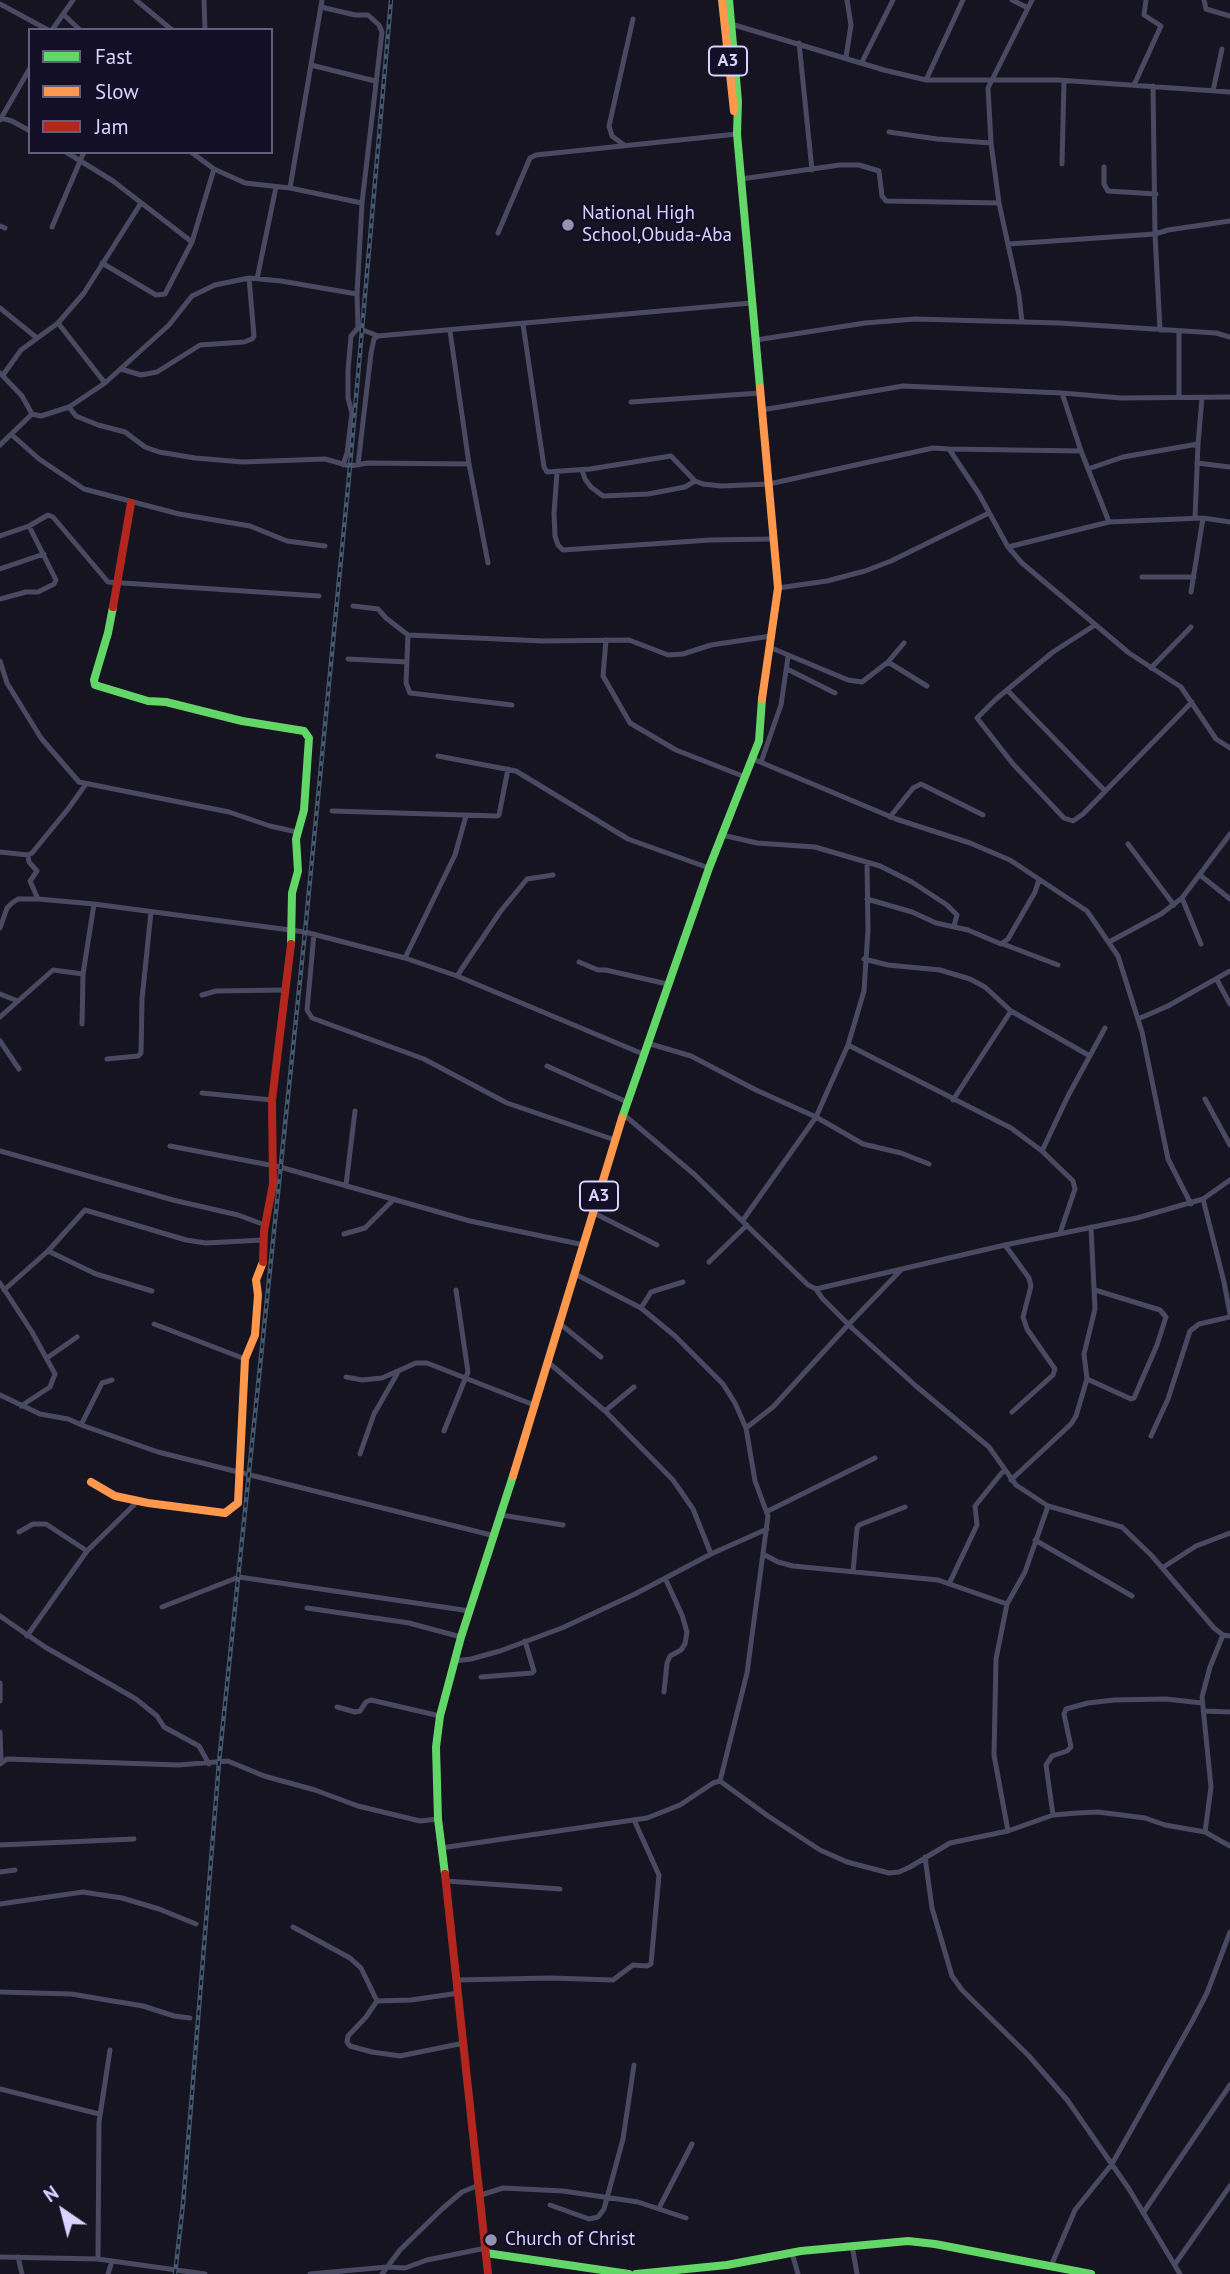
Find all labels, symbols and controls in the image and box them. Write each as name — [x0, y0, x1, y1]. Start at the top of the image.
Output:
legend — [28, 28, 273, 154]
text: Fast — [95, 43, 132, 70]
road number: A3 — [709, 46, 747, 76]
text: Slow — [95, 78, 139, 105]
text: Jam — [95, 113, 129, 140]
place label: National High School,Obuda-Aba — [582, 203, 732, 247]
marker: National High School,Obuda-Aba — [560, 217, 576, 233]
road number: A3 — [580, 1182, 618, 1210]
north arrow — [28, 2176, 98, 2246]
text: N — [39, 2180, 63, 2207]
place label: Church of Christ — [505, 2229, 635, 2251]
marker: Church of Christ — [483, 2232, 499, 2248]

